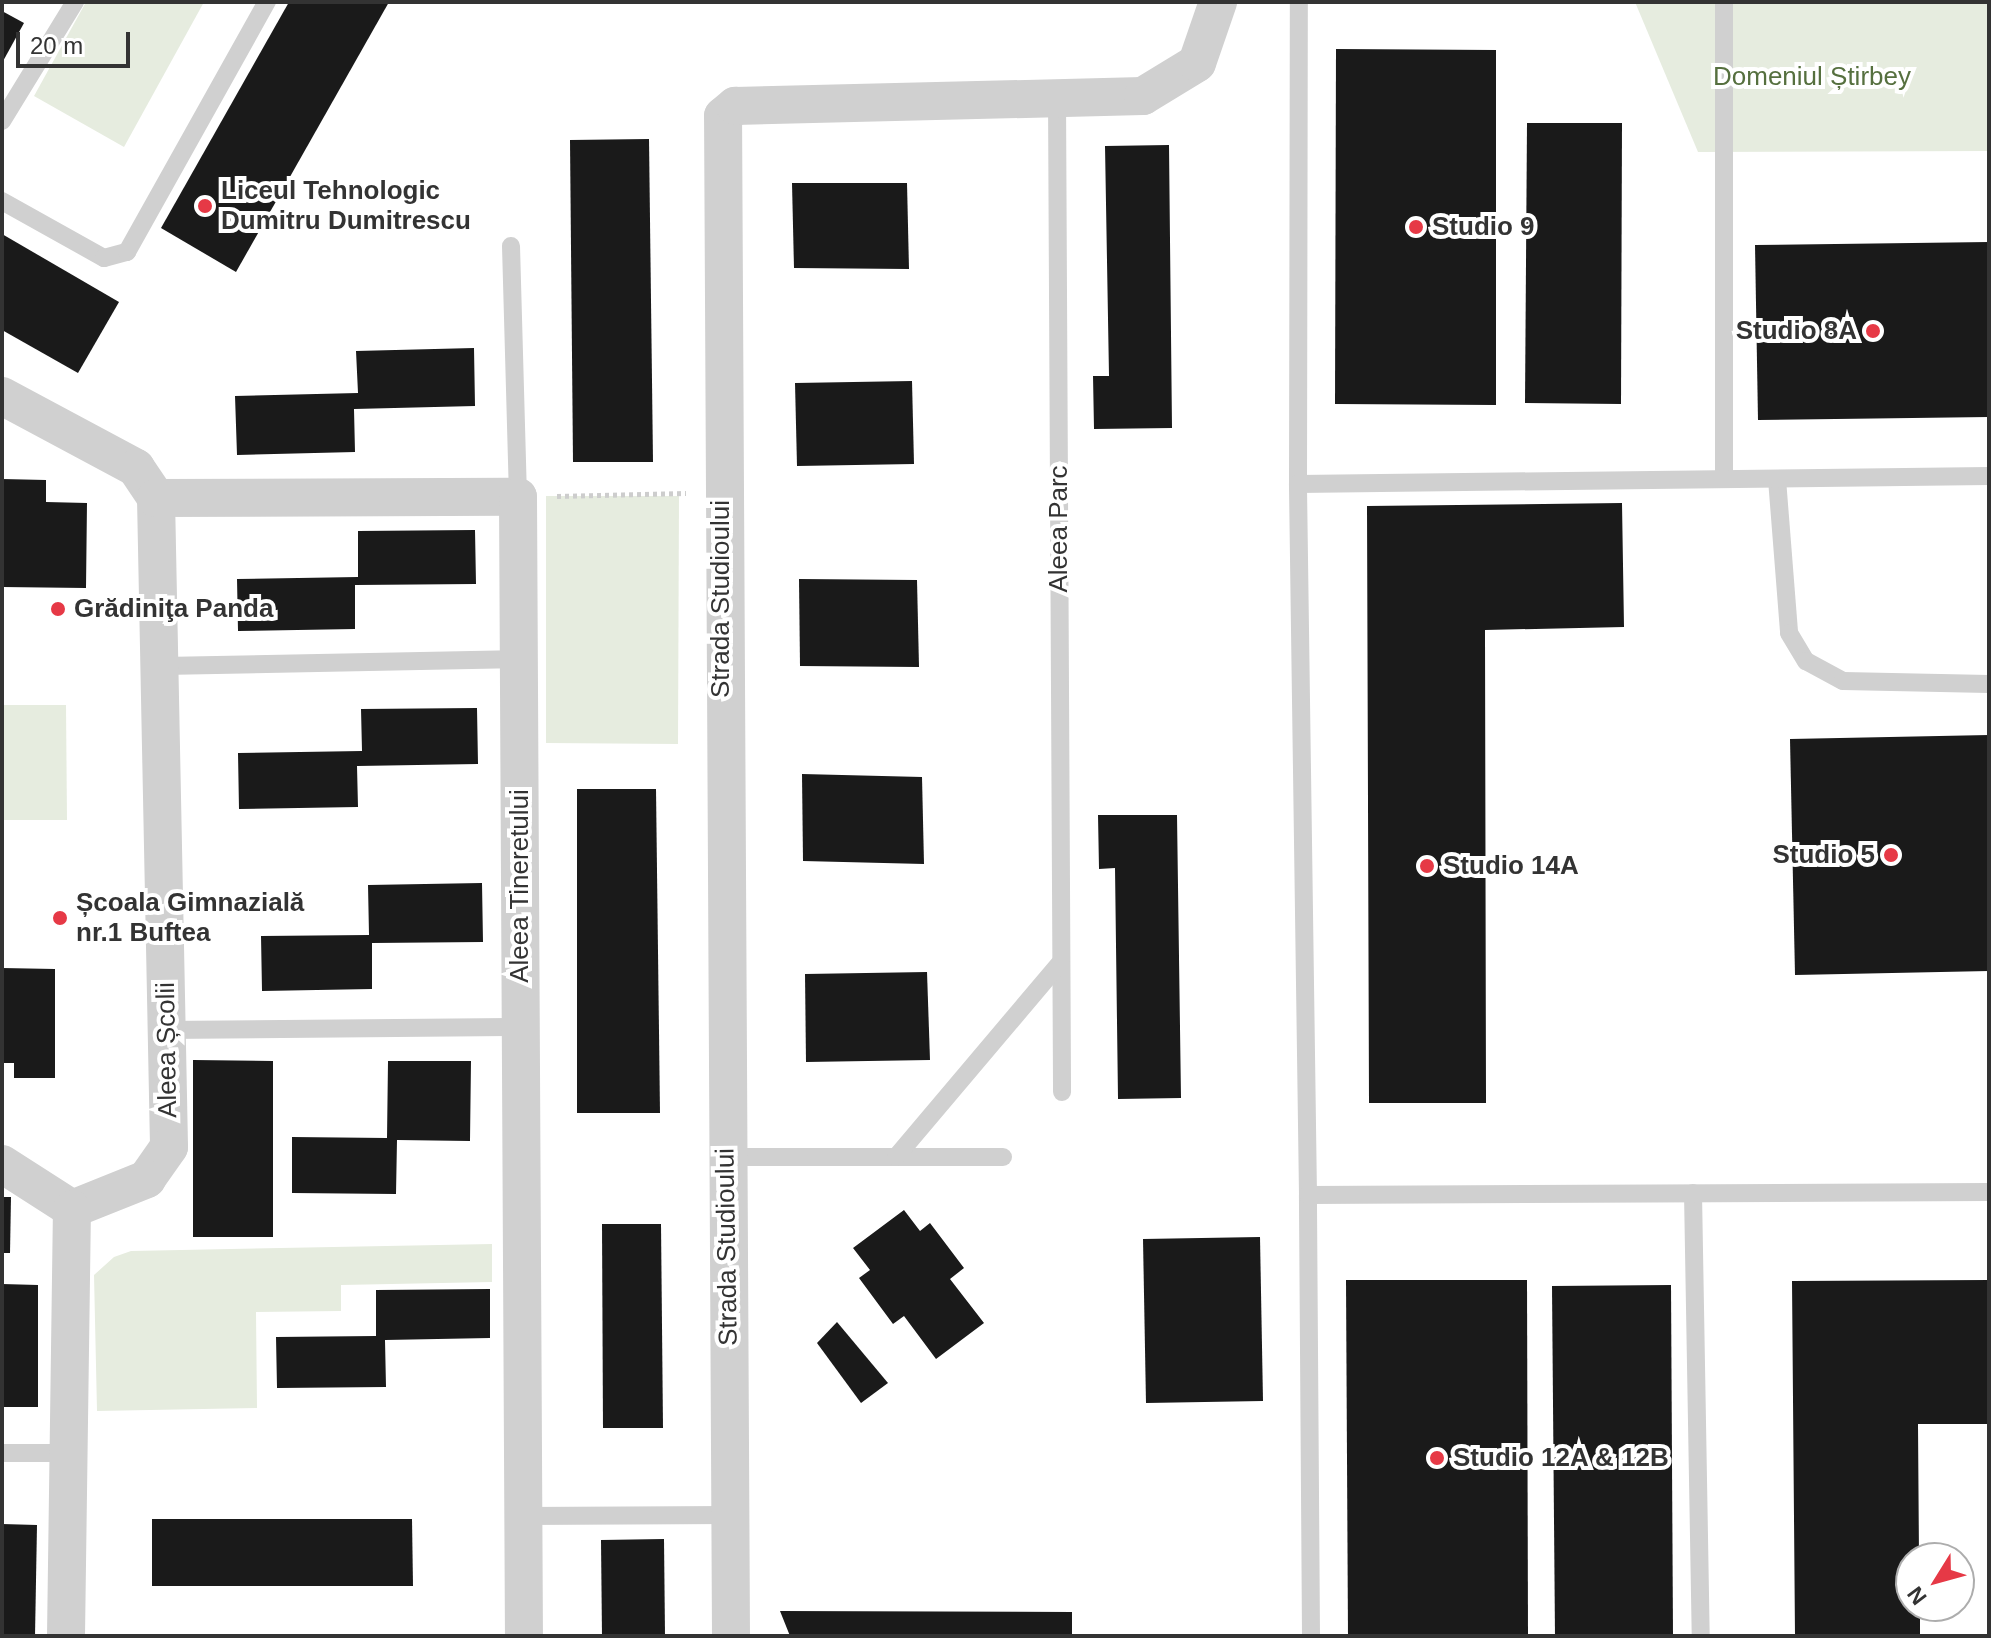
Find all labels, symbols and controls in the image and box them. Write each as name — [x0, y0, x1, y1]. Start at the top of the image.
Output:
scale bar — [20, 16, 134, 66]
text: 20 m — [30, 32, 83, 59]
park label: Domeniul Știrbey — [1713, 61, 1911, 93]
place label: Liceul Tehnologic Dumitru Dumitrescu — [221, 175, 471, 236]
marker: Liceul Tehnologic Dumitru Dumitrescu — [196, 197, 214, 215]
place label: Studio 9 — [1432, 211, 1535, 243]
marker: Studio 9 — [1407, 218, 1425, 236]
place label: Studio 8A — [1736, 315, 1857, 347]
marker: Studio 8A — [1864, 322, 1882, 340]
street label: Aleea Parc — [1043, 465, 1075, 593]
street label: Strada Studioului — [705, 500, 737, 698]
place label: Grădiniţa Panda — [74, 593, 273, 625]
marker: Grădiniţa Panda — [49, 600, 67, 618]
street label: Aleea Tineretului — [504, 789, 536, 983]
place label: Studio 5 — [1772, 839, 1875, 871]
marker: Studio 5 — [1882, 846, 1900, 864]
place label: Studio 14A — [1443, 850, 1579, 882]
marker: Studio 14A — [1418, 857, 1436, 875]
place label: Școala Gimnazială nr.1 Buftea — [76, 887, 304, 948]
marker: Școala Gimnazială nr.1 Buftea — [51, 909, 69, 927]
street label: Aleea Școlii — [150, 982, 184, 1118]
street label: Strada Studioului — [710, 1148, 744, 1346]
place label: Studio 12A & 12B — [1453, 1442, 1670, 1474]
marker: Studio 12A & 12B — [1428, 1449, 1446, 1467]
north arrow — [1895, 1542, 1975, 1622]
text: N — [1902, 1582, 1932, 1609]

